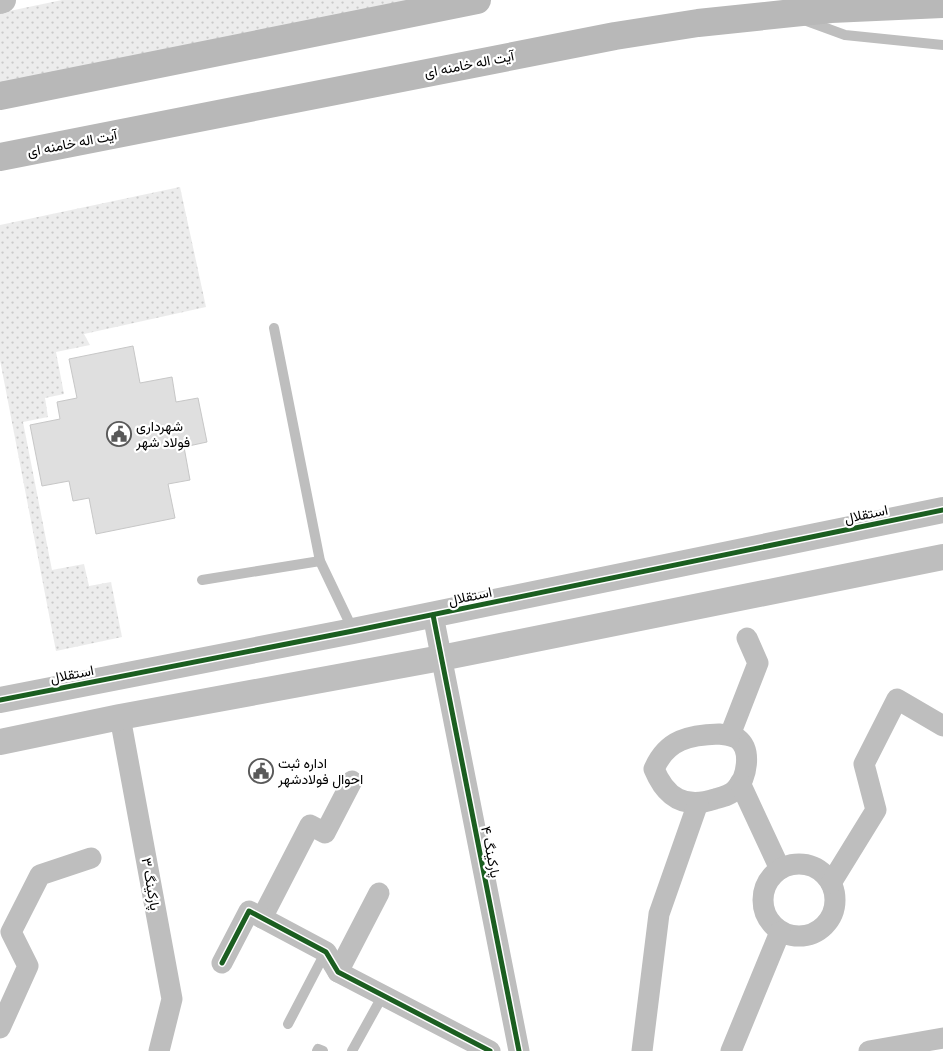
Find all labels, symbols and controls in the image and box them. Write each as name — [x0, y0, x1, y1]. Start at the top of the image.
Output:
street label: آیت اله خامنه ای — [423, 47, 517, 82]
street label: آیت اله خامنه ای — [26, 126, 120, 161]
place label: شهرداری فولاد شهر — [135, 418, 190, 451]
public building icon: شهرداری فولاد شهر — [106, 421, 132, 447]
street label: استقلال — [843, 502, 890, 528]
street label: استقلال — [447, 584, 494, 610]
street label: استقلال — [49, 662, 96, 688]
place label: اداره ثبت احوال فولادشهر — [277, 755, 363, 789]
public building icon: اداره ثبت احوال فولادشهر — [248, 758, 274, 784]
street label: پارکینگ ۴ — [476, 825, 504, 880]
street label: پارکینگ ۳ — [137, 856, 164, 912]

